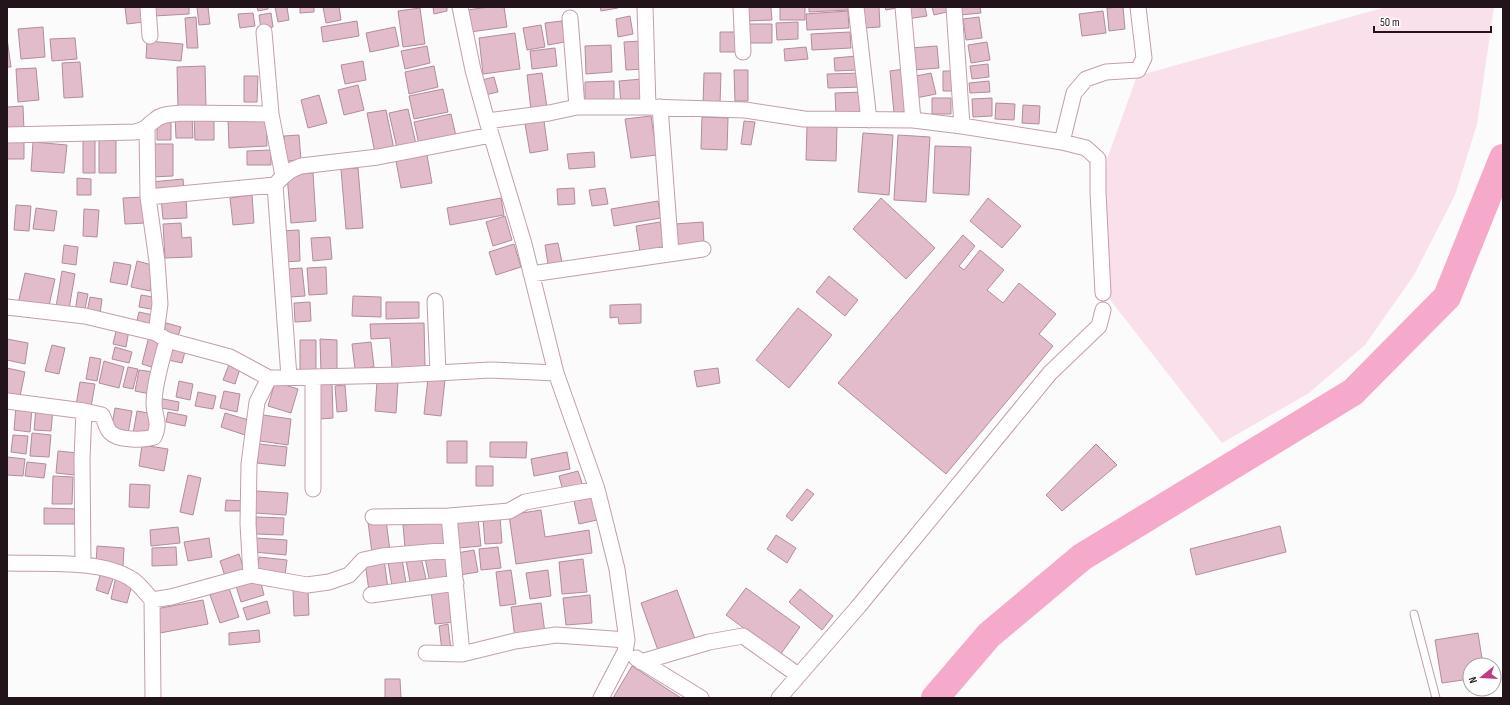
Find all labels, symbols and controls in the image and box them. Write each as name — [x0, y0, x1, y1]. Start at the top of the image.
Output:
scale bar — [1374, 8, 1491, 34]
text: 50 m — [1380, 15, 1400, 30]
north arrow — [1462, 657, 1502, 697]
text: N — [1466, 675, 1480, 685]

